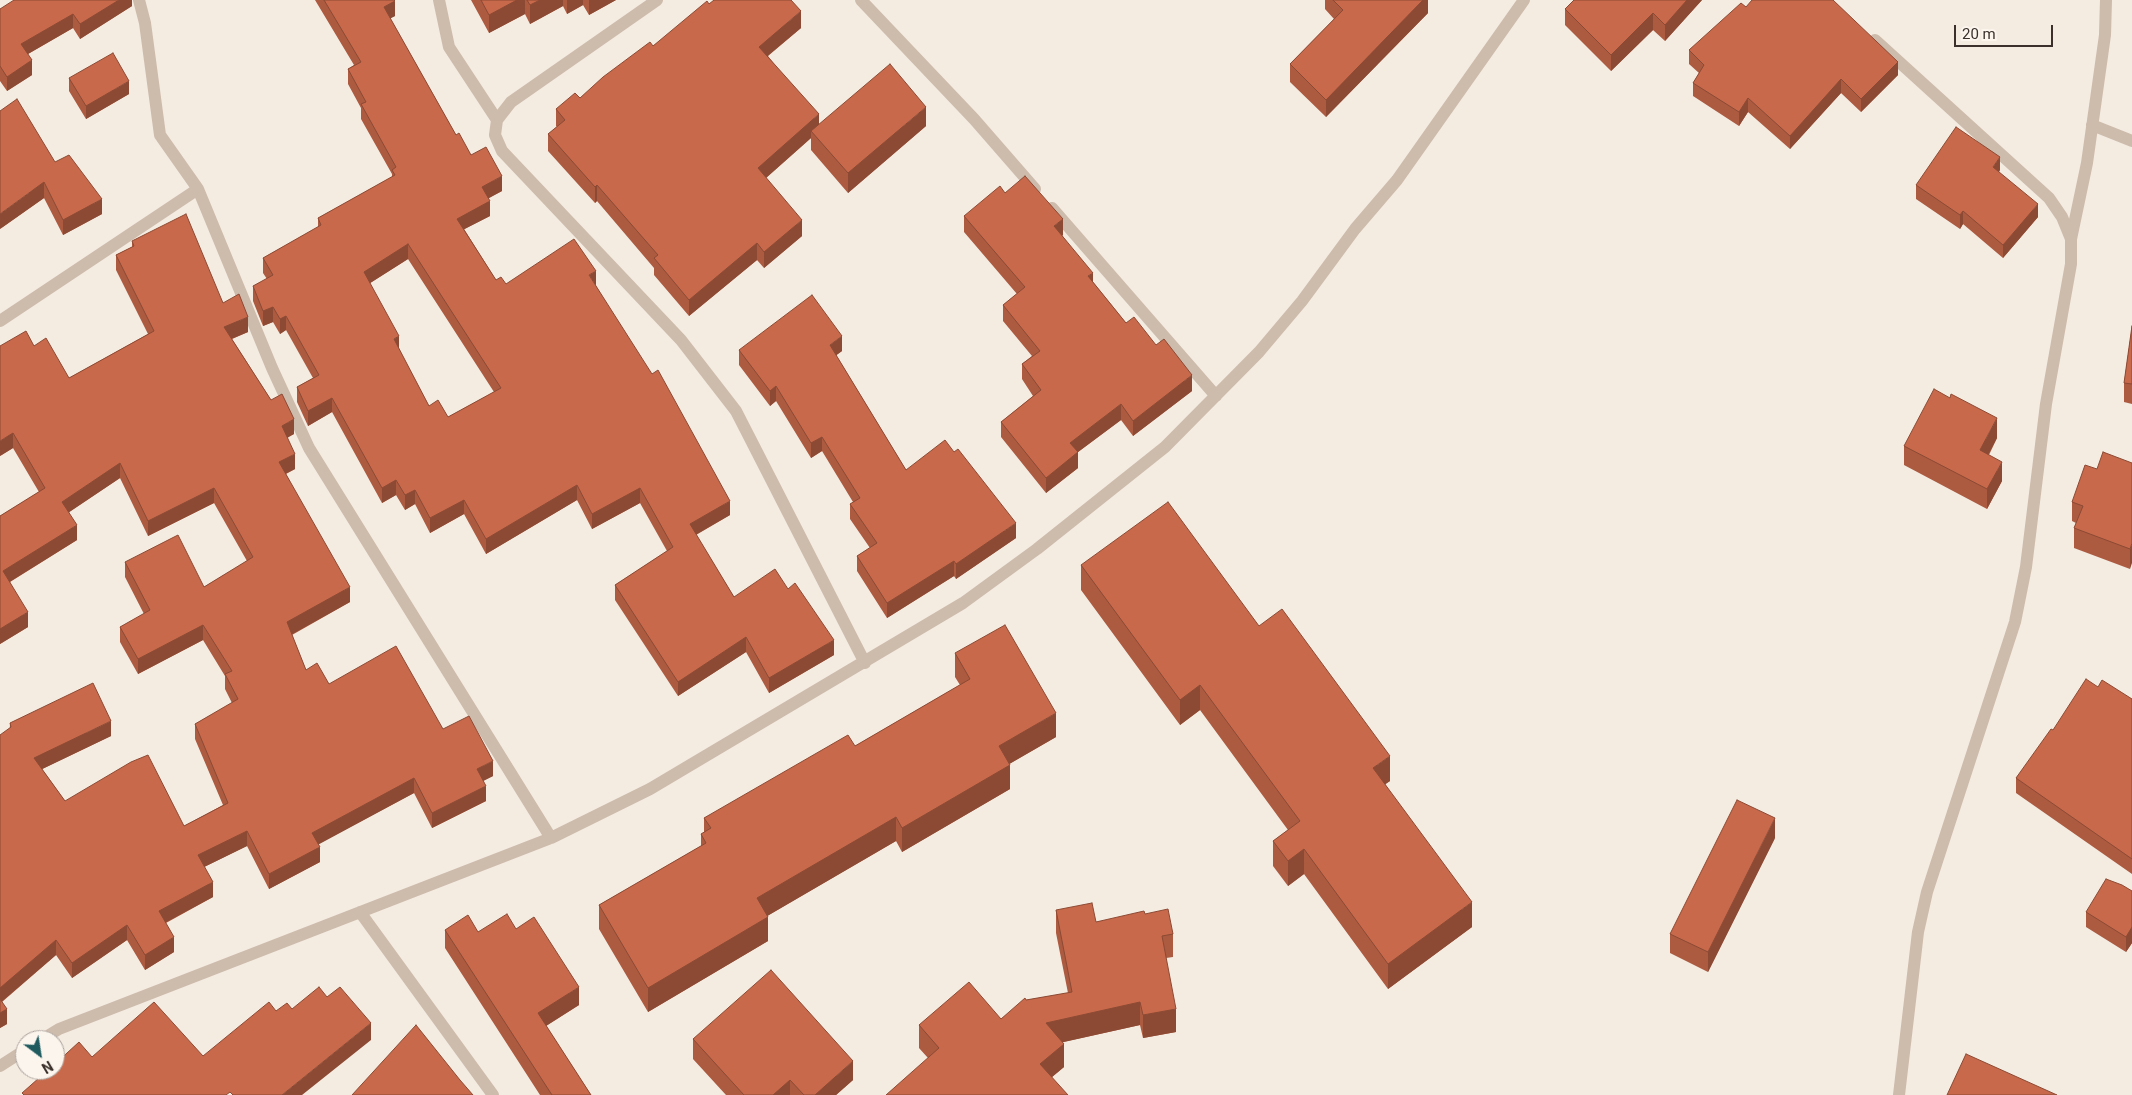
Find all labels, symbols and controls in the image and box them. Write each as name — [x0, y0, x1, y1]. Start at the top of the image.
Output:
scale bar — [1957, 15, 2056, 47]
text: 20 m — [1962, 25, 1996, 43]
north arrow — [15, 1030, 65, 1080]
text: N — [39, 1058, 56, 1076]

